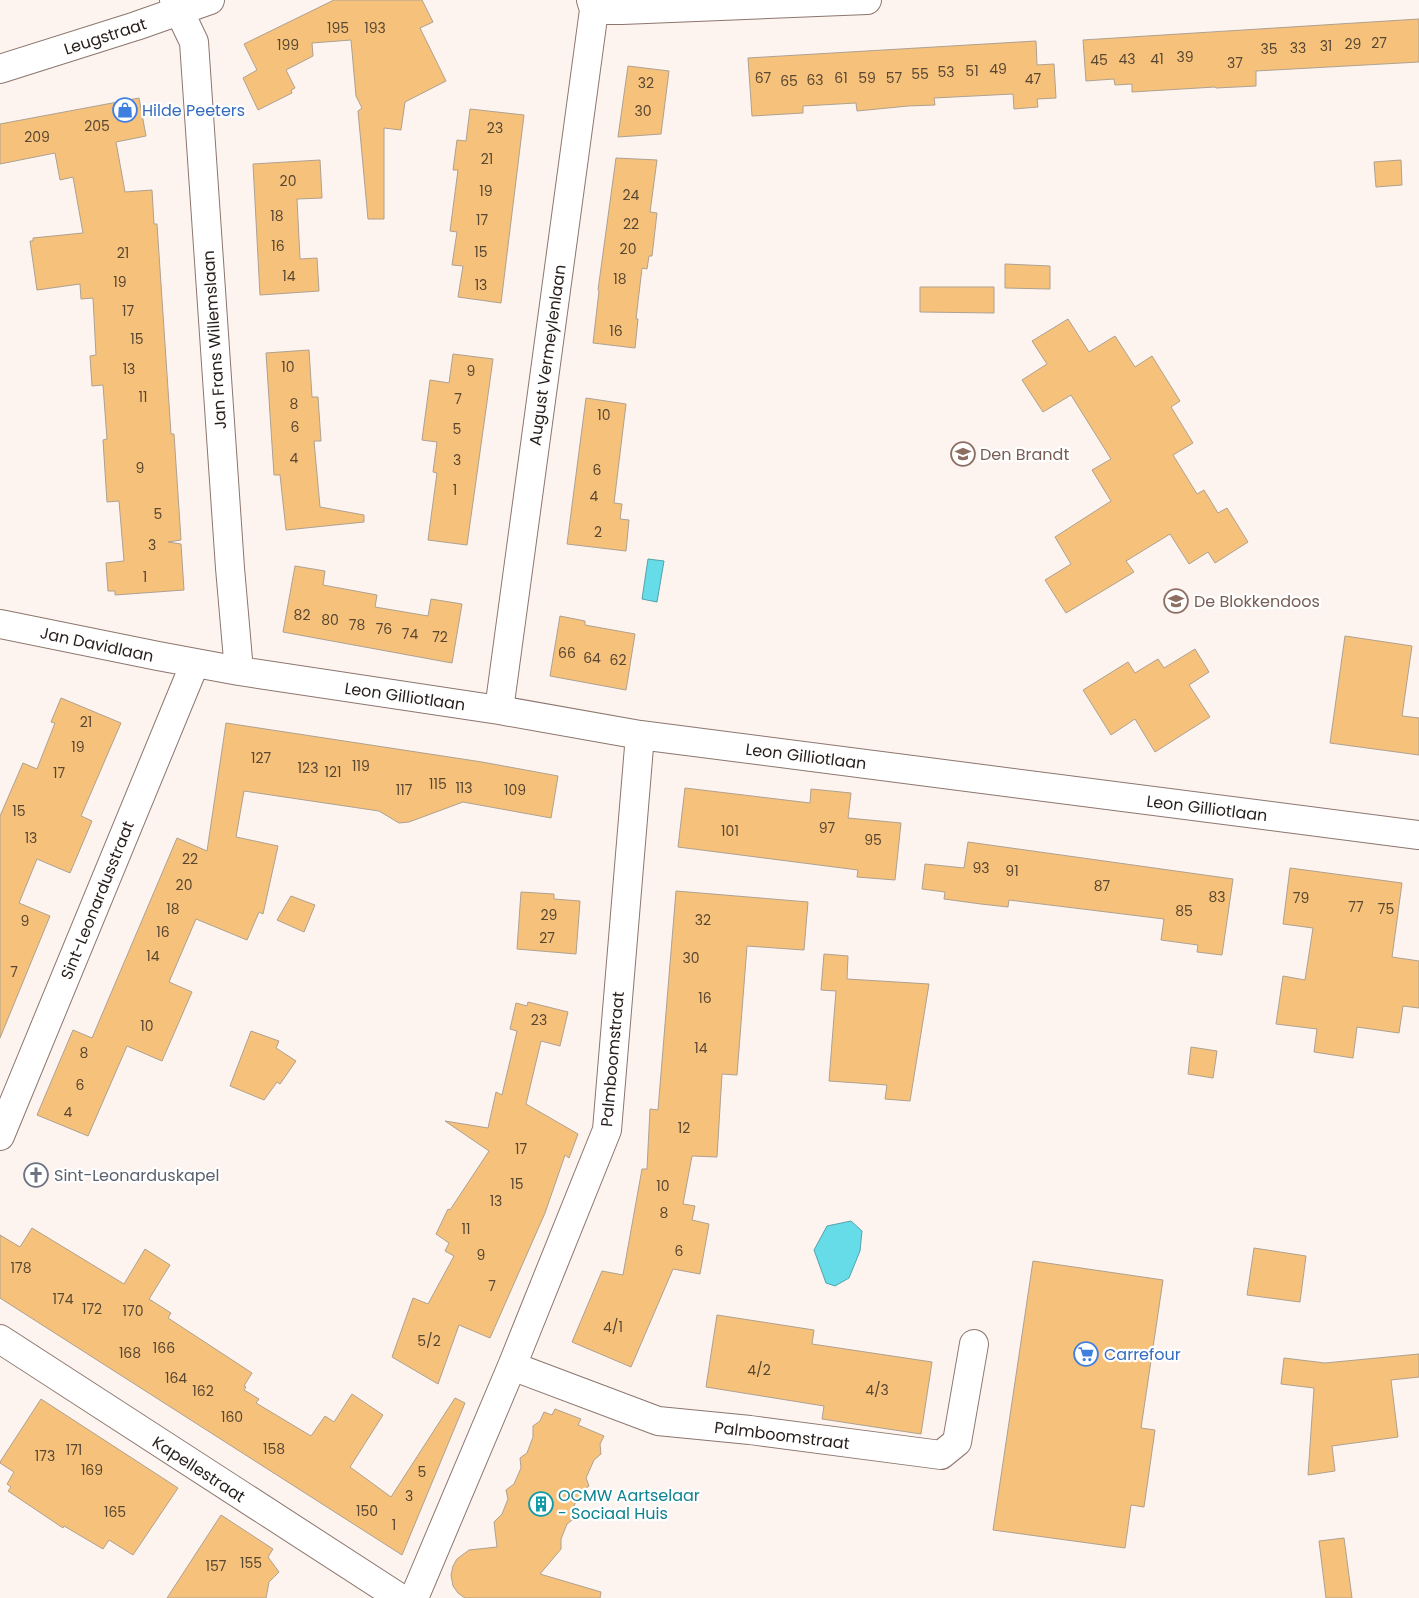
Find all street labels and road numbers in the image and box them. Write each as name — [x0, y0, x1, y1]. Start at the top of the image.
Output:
street label: Leugstraat — [61, 12, 150, 61]
street label: Jan Frans Willemslaan — [197, 250, 232, 430]
street label: August Vermeylenlaan — [523, 263, 572, 447]
street label: Jan Davidlaan — [38, 621, 156, 668]
street label: Leon Gilliotlaan — [343, 677, 467, 716]
street label: Leon Gilliotlaan — [744, 738, 868, 775]
street label: Leon Gilliotlaan — [1145, 790, 1269, 827]
street label: Sint-Leonardusstraat — [55, 817, 140, 983]
street label: Palmboomstraat — [595, 990, 630, 1128]
street label: Palmboomstraat — [713, 1416, 851, 1455]
street label: Kapellestraat — [148, 1431, 250, 1508]

